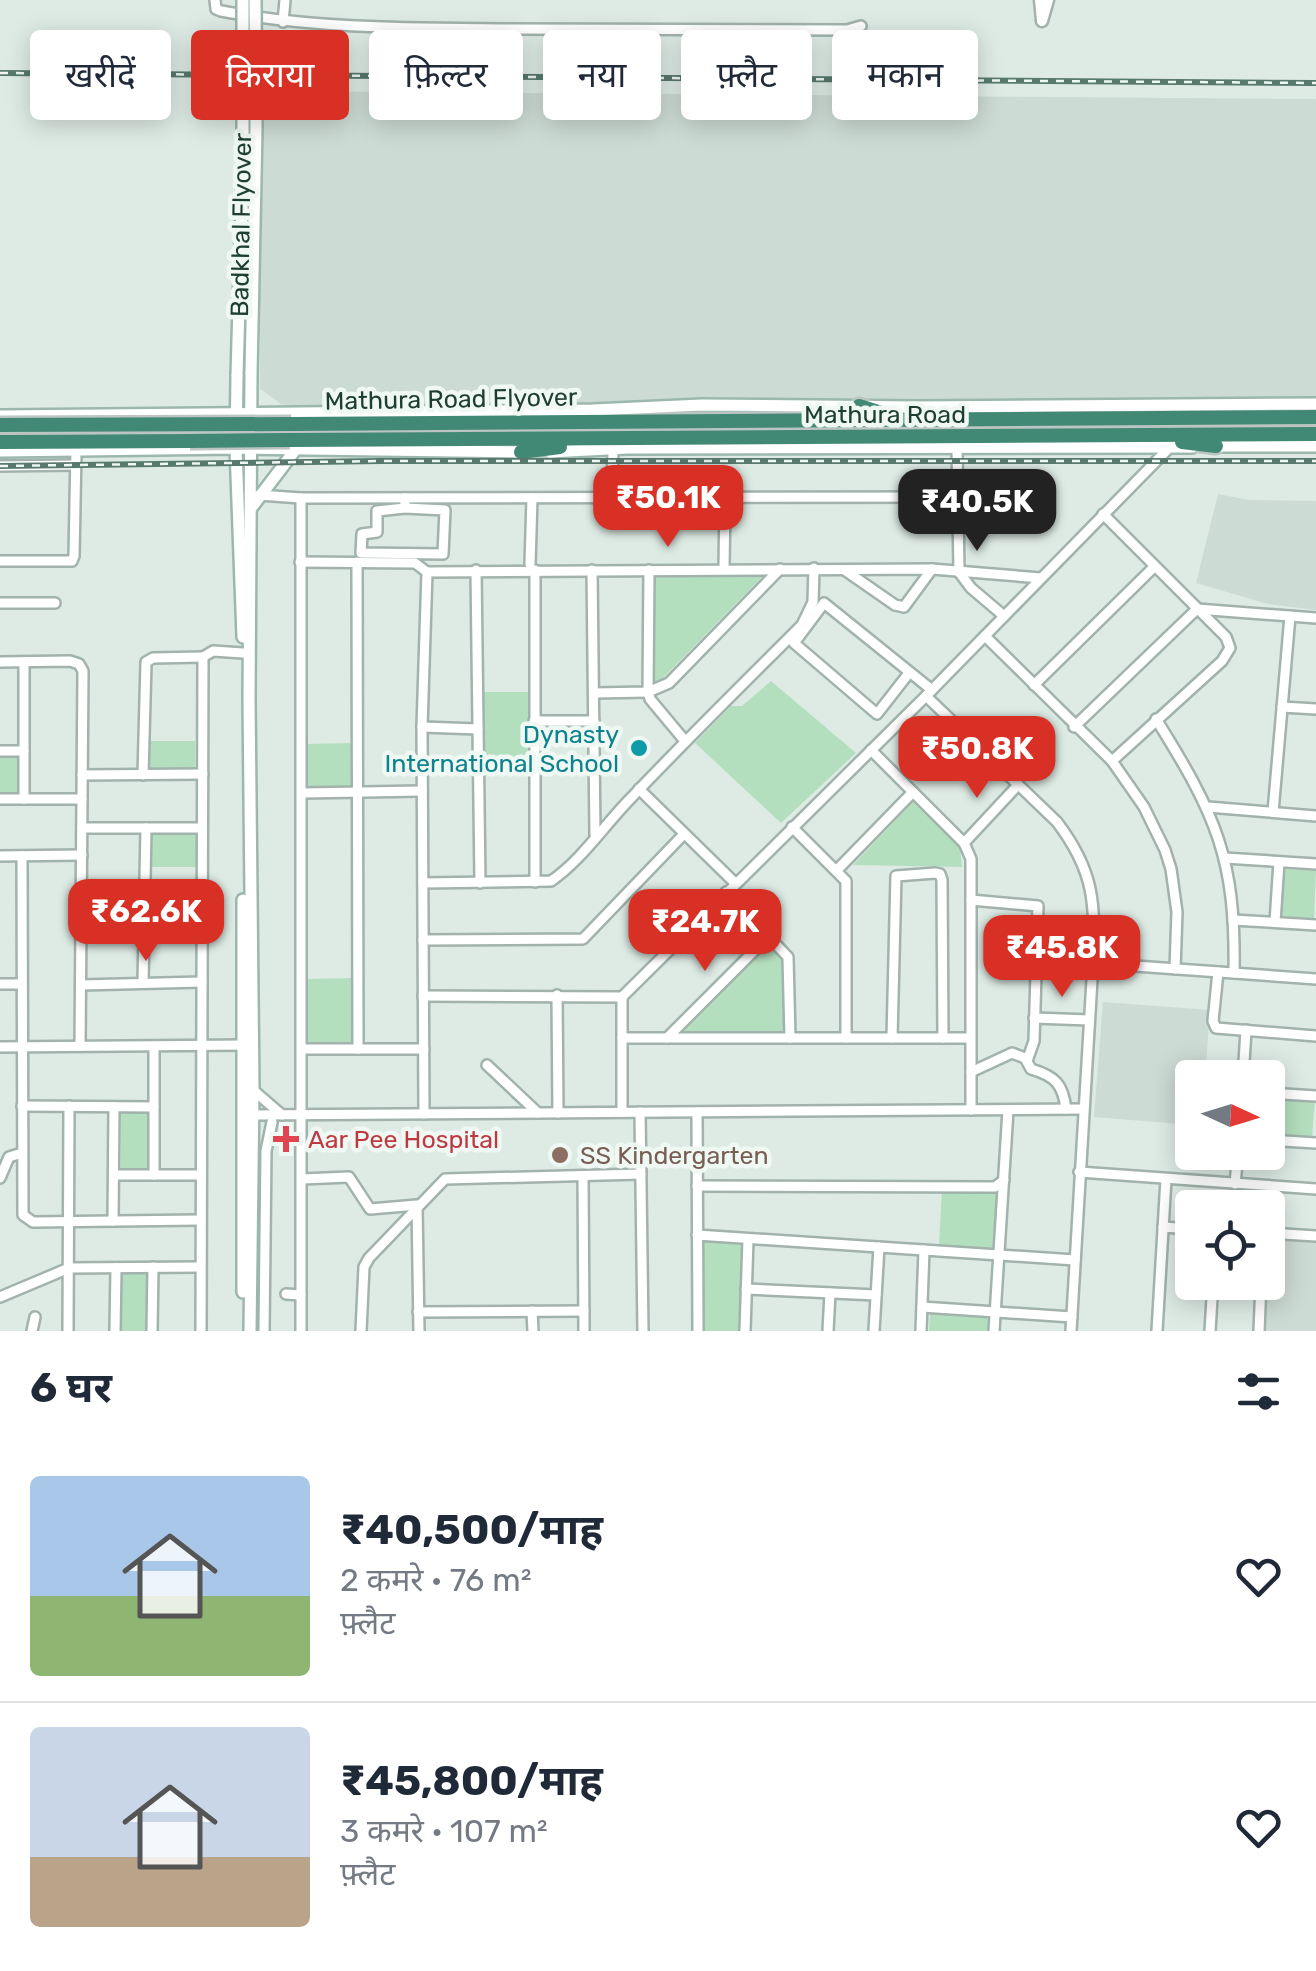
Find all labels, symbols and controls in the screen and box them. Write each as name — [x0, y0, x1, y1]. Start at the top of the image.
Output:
chip: खरीदें — [30, 30, 171, 120]
chip: किराया — [191, 30, 349, 120]
chip: फ़िल्टर — [369, 30, 523, 120]
chip: नया — [543, 30, 661, 120]
chip: फ़्लैट — [681, 30, 812, 120]
chip: मकान — [832, 30, 978, 120]
street label: Badkhal Flyover — [225, 132, 257, 317]
street label: Mathura Road Flyover — [324, 382, 578, 416]
street label: Mathura Road — [804, 400, 966, 429]
pin: ₹50.1K — [587, 465, 749, 550]
pin: ₹40.5K — [896, 469, 1058, 554]
text: ₹50.1K — [615, 478, 721, 516]
text: ₹40.5K — [920, 482, 1034, 520]
pin: ₹50.8K — [896, 716, 1058, 801]
place label: Dynasty International School — [384, 720, 619, 778]
text: ₹50.8K — [920, 729, 1034, 767]
marker: Dynasty International School — [628, 737, 650, 759]
pin: ₹62.6K — [65, 879, 227, 964]
pin: ₹24.7K — [624, 889, 786, 974]
text: ₹62.6K — [90, 892, 202, 930]
text: ₹24.7K — [650, 902, 760, 940]
pin: ₹45.8K — [981, 915, 1143, 1000]
text: ₹45.8K — [1005, 928, 1119, 966]
north arrow — [1175, 1060, 1285, 1170]
map controls — [1175, 1060, 1285, 1300]
place label: Aar Pee Hospital — [308, 1125, 499, 1154]
marker: Aar Pee Hospital — [273, 1126, 299, 1152]
place label: SS Kindergarten — [580, 1141, 769, 1170]
marker: SS Kindergarten — [549, 1144, 571, 1166]
button: locate — [1175, 1190, 1285, 1300]
text: 6 घर — [30, 1363, 112, 1413]
icon: filters — [1231, 1364, 1286, 1419]
text: ₹40,500/माह — [340, 1505, 603, 1555]
icon: home — [110, 1516, 230, 1636]
icon: heart — [1231, 1549, 1286, 1604]
text: 2 कमरे · 76 m² — [340, 1561, 532, 1599]
text: फ़्लैट — [340, 1604, 395, 1642]
text: ₹45,800/माह — [340, 1756, 603, 1806]
icon: home — [110, 1767, 230, 1887]
icon: heart — [1231, 1800, 1286, 1855]
text: 3 कमरे · 107 m² — [340, 1812, 548, 1850]
text: फ़्लैट — [340, 1855, 395, 1893]

